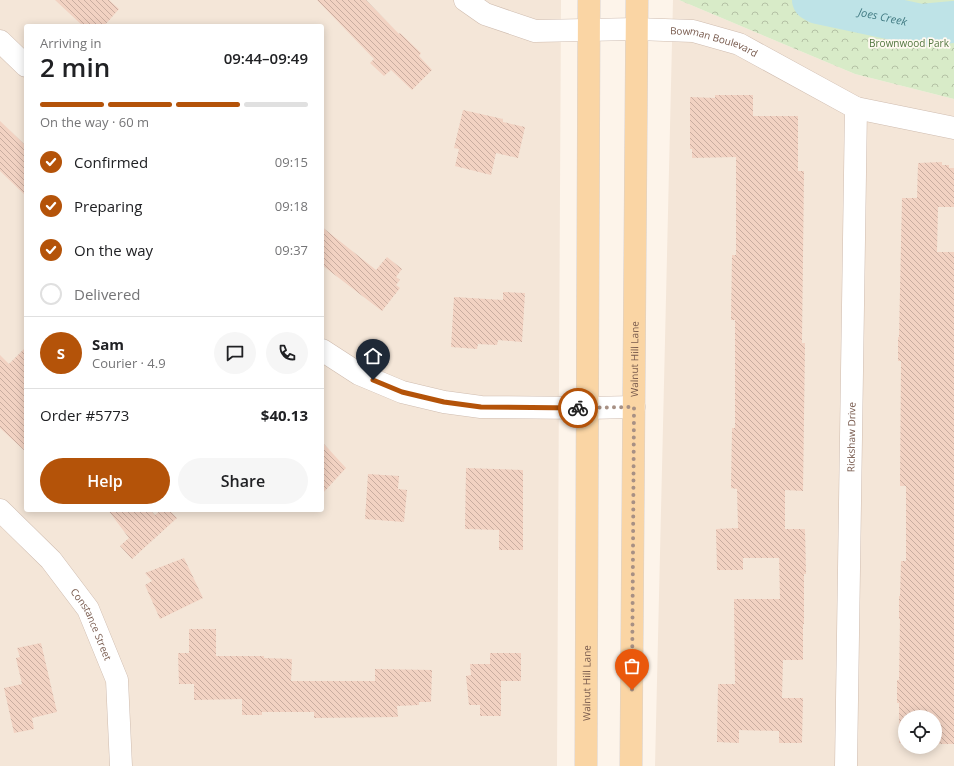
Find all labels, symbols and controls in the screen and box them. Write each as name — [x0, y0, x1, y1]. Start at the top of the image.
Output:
water label: Joes Creek — [855, 3, 909, 29]
street label: Bowman Boulevard — [670, 23, 760, 60]
text: Arriving in — [40, 34, 102, 52]
park label: Brownwood Park — [869, 36, 950, 50]
text: 09:44–09:49 — [224, 48, 308, 68]
text: 2 min — [40, 49, 110, 85]
text: On the way · 60 m — [40, 113, 149, 131]
icon: check — [40, 151, 62, 173]
text: Confirmed — [74, 152, 148, 172]
text: 09:15 — [275, 153, 308, 171]
icon: check — [40, 195, 62, 217]
text: Preparing — [74, 196, 142, 216]
text: 09:18 — [275, 197, 308, 215]
icon: check — [40, 239, 62, 261]
text: On the way — [74, 240, 153, 260]
text: 09:37 — [275, 241, 308, 259]
text: Delivered — [74, 284, 141, 304]
street label: Walnut Hill Lane — [627, 321, 641, 397]
button: chat — [214, 332, 256, 374]
button: phone — [266, 332, 308, 374]
text: Sam — [92, 334, 124, 354]
pin — [356, 339, 390, 380]
text: S — [57, 343, 65, 363]
icon: home — [362, 345, 384, 367]
text: Courier · 4.9 — [92, 354, 166, 372]
courier — [558, 388, 598, 428]
icon: bike — [567, 397, 589, 419]
street label: Rickshaw Drive — [843, 402, 859, 472]
text: Order #5773 — [40, 405, 129, 425]
text: $40.13 — [261, 405, 308, 425]
button: Help — [40, 458, 170, 504]
button: Share — [178, 458, 308, 504]
street label: Constance Street — [68, 585, 115, 663]
street label: Walnut Hill Lane — [579, 645, 593, 721]
pin — [615, 649, 649, 690]
icon: bag — [621, 655, 643, 677]
map controls — [898, 710, 942, 754]
button: locate — [898, 710, 942, 754]

